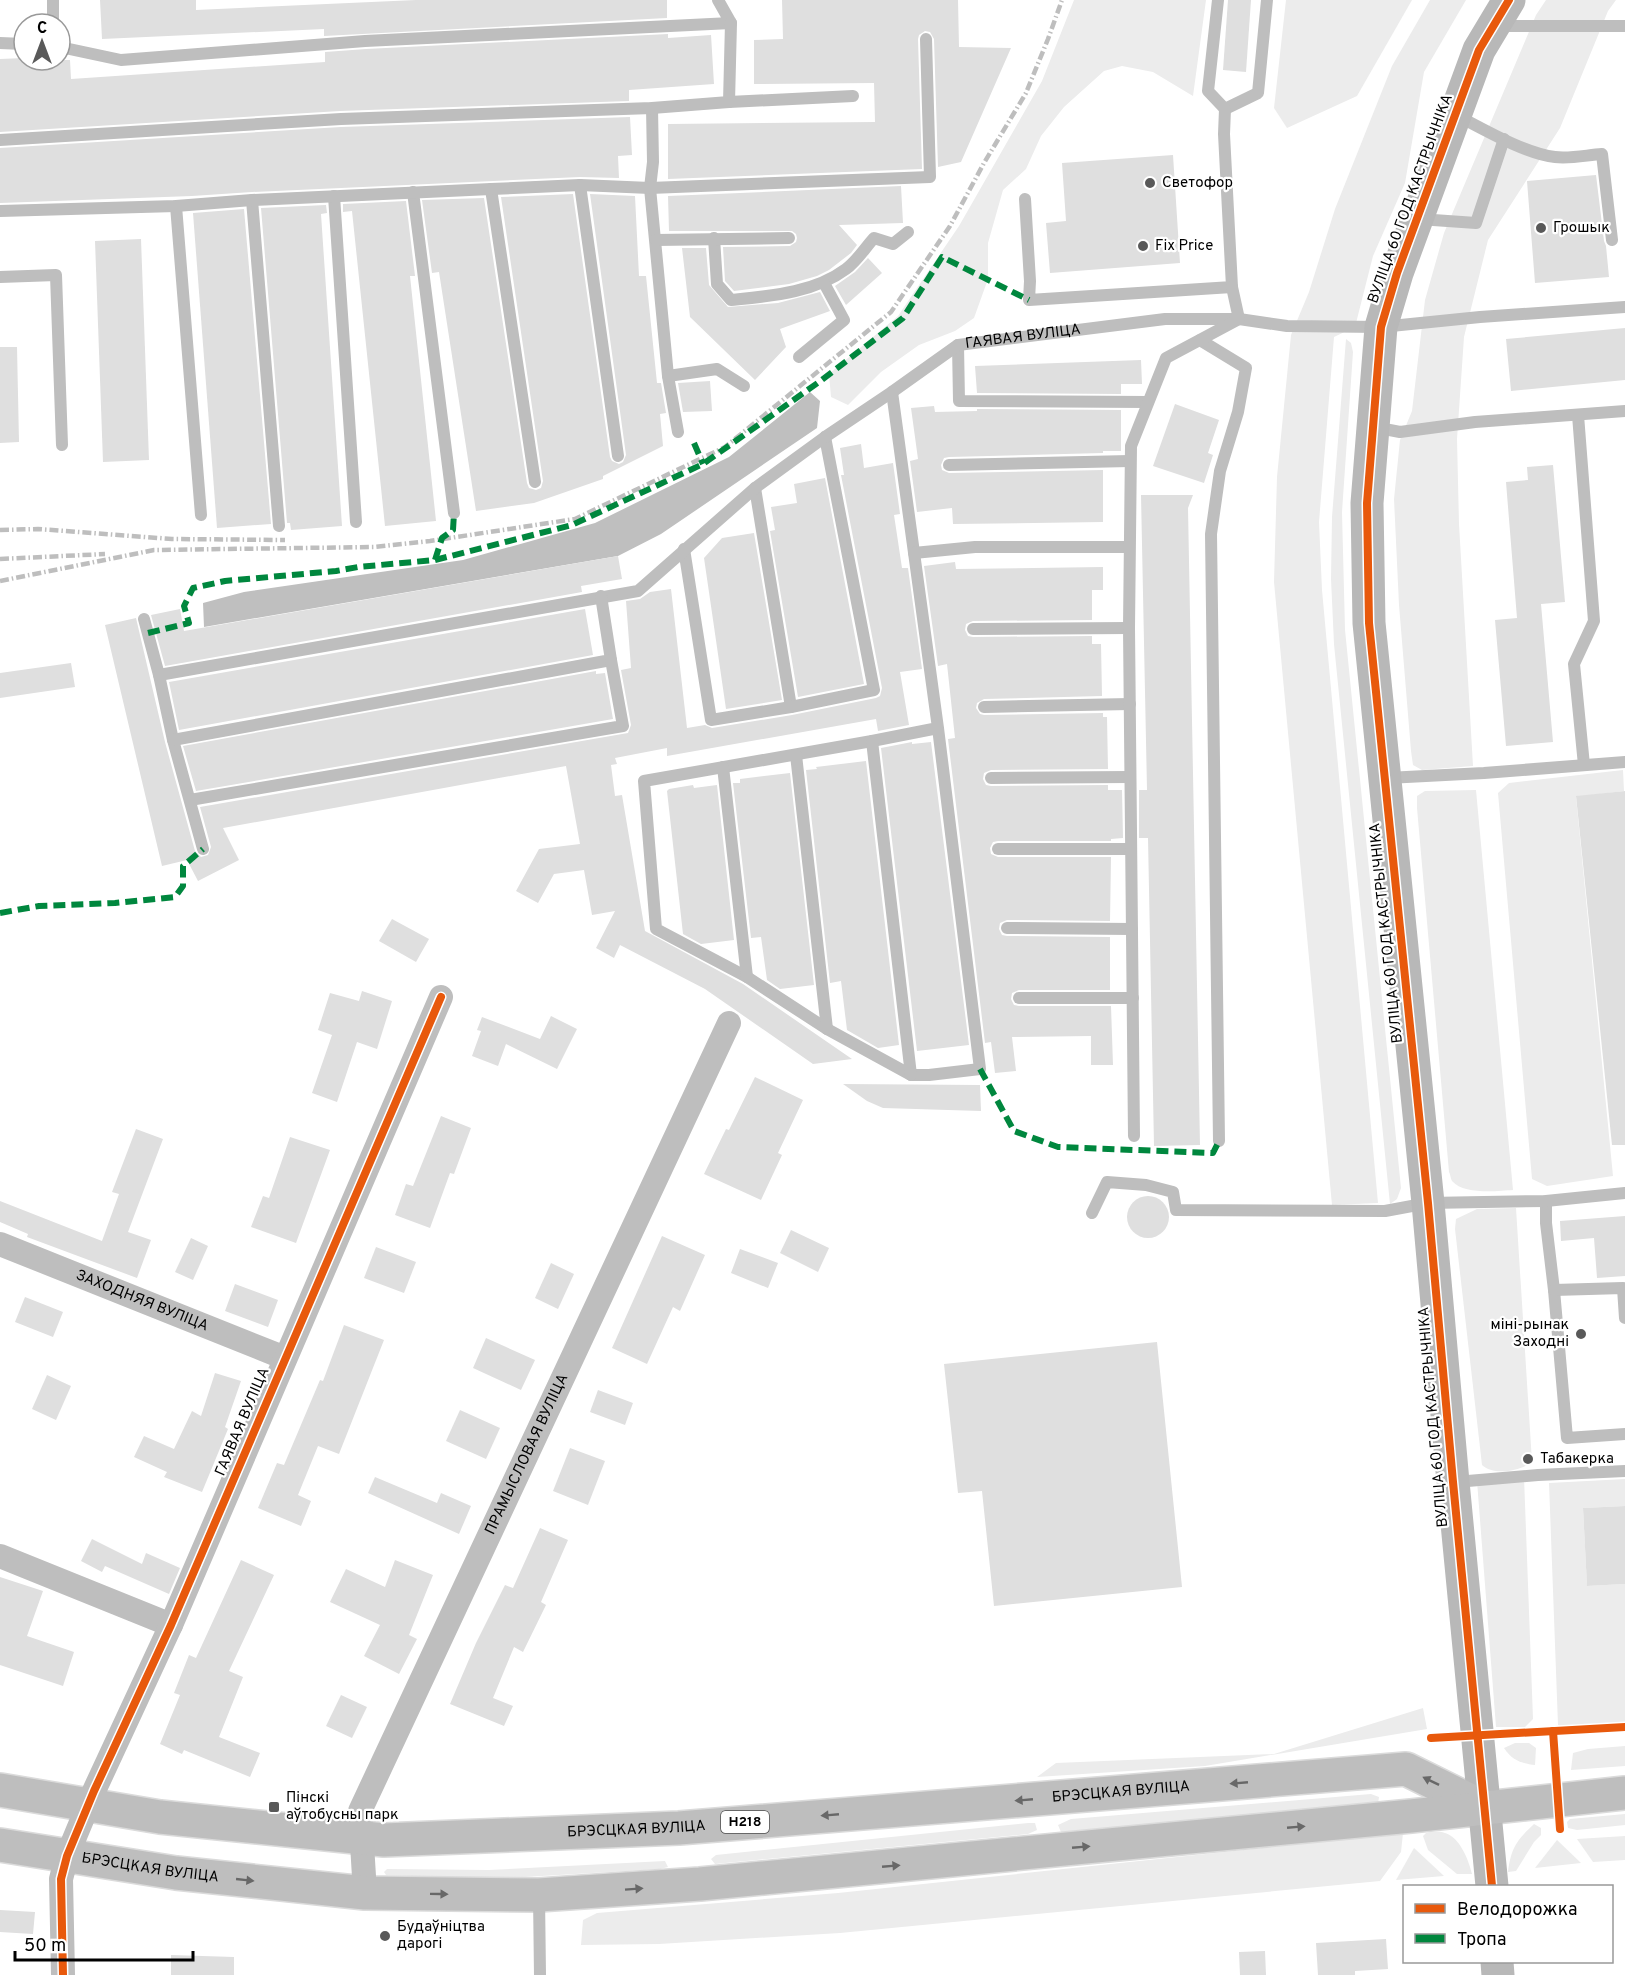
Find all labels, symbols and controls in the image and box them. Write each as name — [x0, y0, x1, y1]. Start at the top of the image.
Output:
north arrow — [12, 12, 72, 72]
text: С — [37, 19, 47, 39]
street label: ВУЛІЦА 60 ГОД КАСТРЫЧНІКА — [1364, 92, 1458, 306]
place label: Светофор — [1162, 174, 1233, 193]
marker: Светофор — [1143, 176, 1157, 190]
place label: Грошык — [1553, 219, 1610, 238]
marker: Грошык — [1534, 221, 1548, 235]
place label: Fix Price — [1155, 237, 1213, 256]
marker: Fix Price — [1136, 239, 1150, 253]
street label: ГАЯВАЯ ВУЛІЦА — [964, 320, 1082, 354]
street label: ВУЛІЦА 60 ГОД КАСТРЫЧНІКА — [1366, 822, 1408, 1044]
street label: ЗАХОДНЯЯ ВУЛІЦА — [73, 1266, 211, 1336]
street label: ВУЛІЦА 60 ГОД КАСТРЫЧНІКА — [1415, 1306, 1453, 1528]
place label: міні-рынак Заходні — [1491, 1316, 1569, 1352]
marker: міні-рынак Заходні — [1574, 1327, 1588, 1341]
street label: ГАЯВАЯ ВУЛІЦА — [212, 1365, 274, 1479]
street label: ПРАМЫСЛОВАЯ ВУЛІЦА — [481, 1371, 573, 1538]
place label: Табакерка — [1540, 1450, 1614, 1469]
marker: Табакерка — [1521, 1452, 1535, 1466]
street label: БРЭСЦКАЯ ВУЛІЦА — [1051, 1777, 1191, 1807]
one-way arrow — [1422, 1777, 1440, 1787]
one-way arrow — [1230, 1778, 1249, 1787]
place label: Пінскі аўтобусны парк — [286, 1789, 399, 1825]
one-way arrow — [1015, 1795, 1034, 1805]
marker: Пінскі аўтобусны парк — [267, 1800, 281, 1814]
road number: Н218 — [721, 1811, 769, 1833]
one-way arrow — [820, 1811, 839, 1820]
street label: БРЭСЦКАЯ ВУЛІЦА — [567, 1816, 706, 1842]
one-way arrow — [1286, 1822, 1305, 1832]
one-way arrow — [1071, 1842, 1090, 1852]
street label: БРЭСЦКАЯ ВУЛІЦА — [80, 1849, 220, 1887]
one-way arrow — [881, 1861, 900, 1871]
one-way arrow — [235, 1875, 254, 1885]
one-way arrow — [624, 1884, 643, 1893]
legend — [1403, 1885, 1613, 1963]
one-way arrow — [430, 1889, 449, 1899]
text: Велодорожка — [1457, 1899, 1577, 1922]
place label: Будаўніцтва дарогі — [397, 1918, 485, 1954]
scale bar — [15, 1924, 194, 1962]
marker: Будаўніцтва дарогі — [378, 1929, 392, 1943]
text: Тропа — [1457, 1929, 1506, 1952]
text: 50 m — [24, 1935, 66, 1958]

